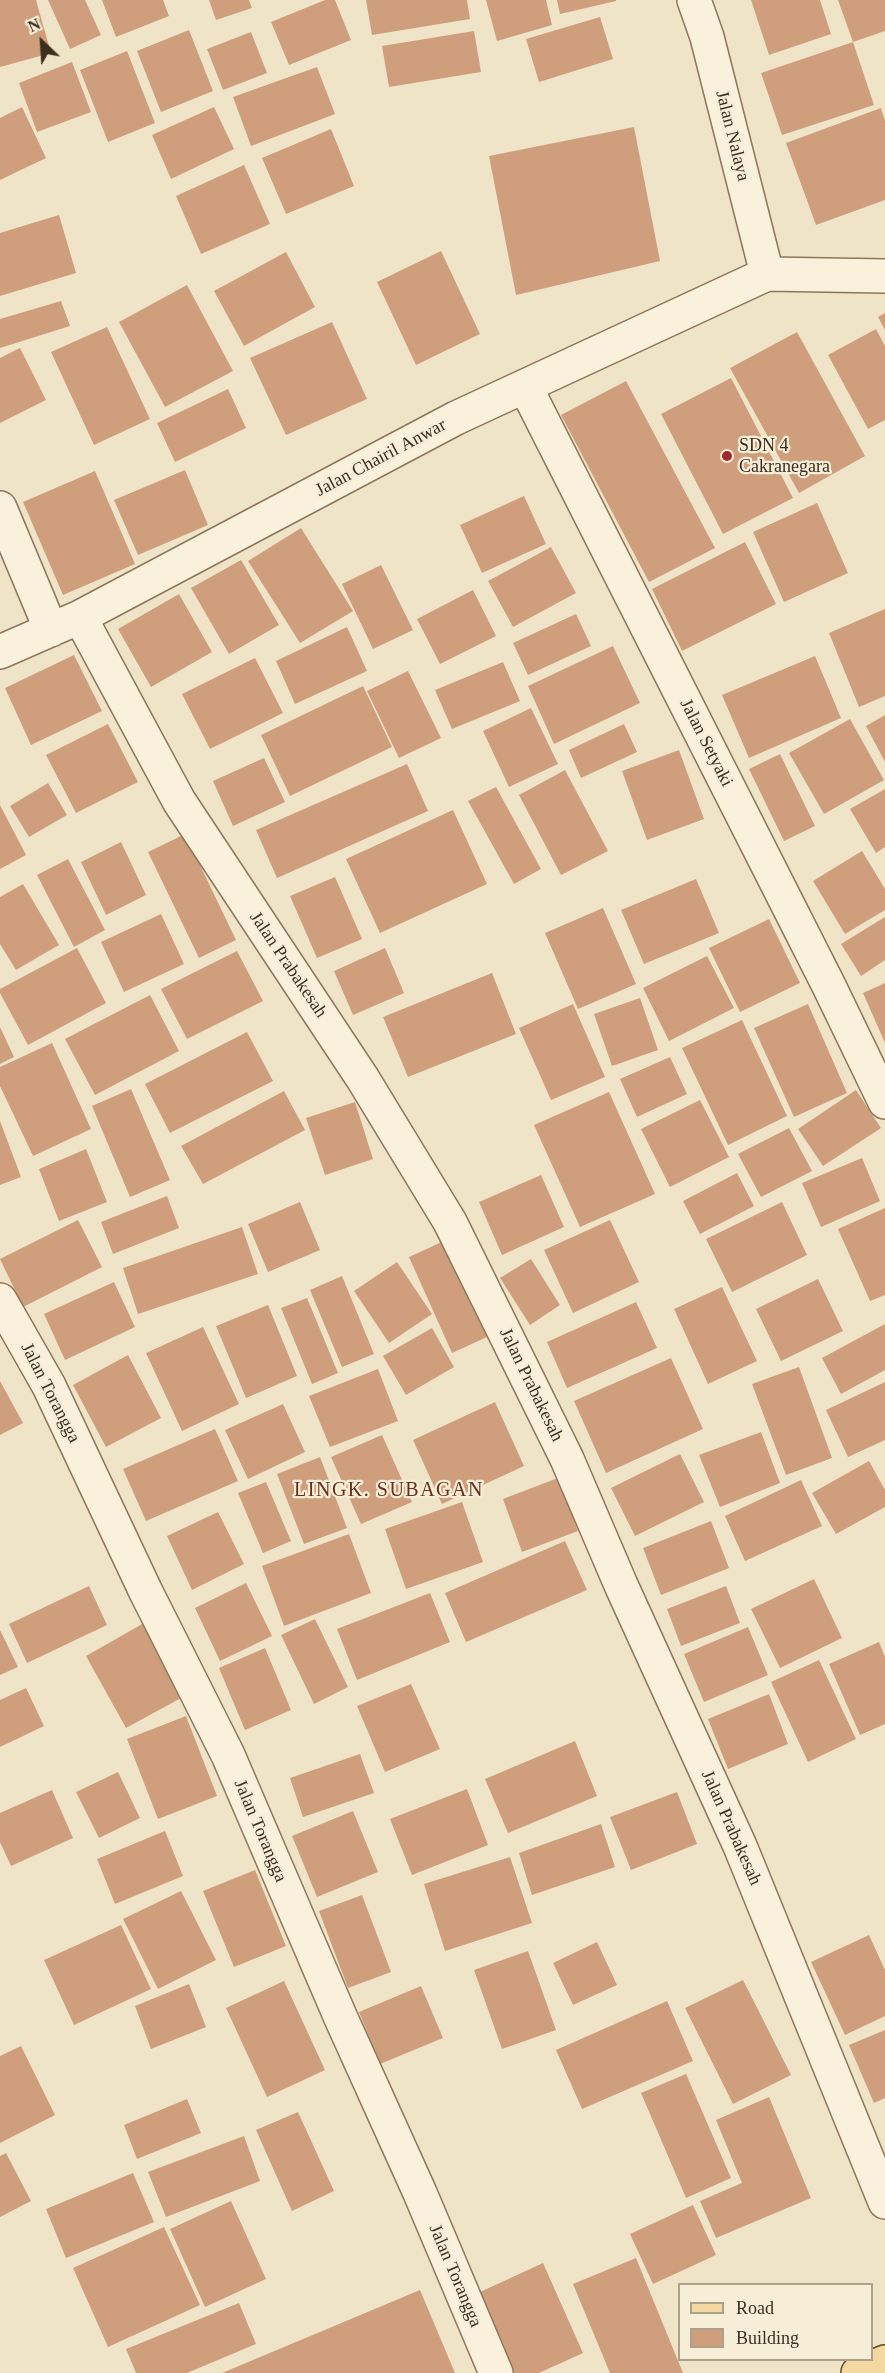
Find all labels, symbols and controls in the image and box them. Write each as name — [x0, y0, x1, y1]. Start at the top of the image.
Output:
north arrow — [12, 12, 72, 72]
text: N — [25, 15, 43, 35]
street label: Jalan Nalaya — [710, 89, 754, 183]
street label: Jalan Chairil Anwar — [312, 414, 450, 502]
place label: SDN 4 Cakranegara — [739, 435, 830, 478]
marker: SDN 4 Cakranegara — [720, 449, 734, 463]
street label: Jalan Setyaki — [675, 696, 737, 790]
street label: Jalan Prabakesah — [245, 908, 331, 1022]
street label: Jalan Prabakesah — [494, 1325, 568, 1445]
street label: Jalan Torangga — [16, 1339, 84, 1447]
district label: LINGK. SUBAGAN — [294, 1479, 484, 1503]
street label: Jalan Prabakesah — [696, 1767, 766, 1889]
street label: Jalan Torangga — [229, 1777, 291, 1885]
street label: Jalan Torangga — [424, 2222, 486, 2330]
legend — [678, 2283, 873, 2361]
text: Road — [736, 2298, 774, 2318]
text: Building — [736, 2328, 799, 2348]

